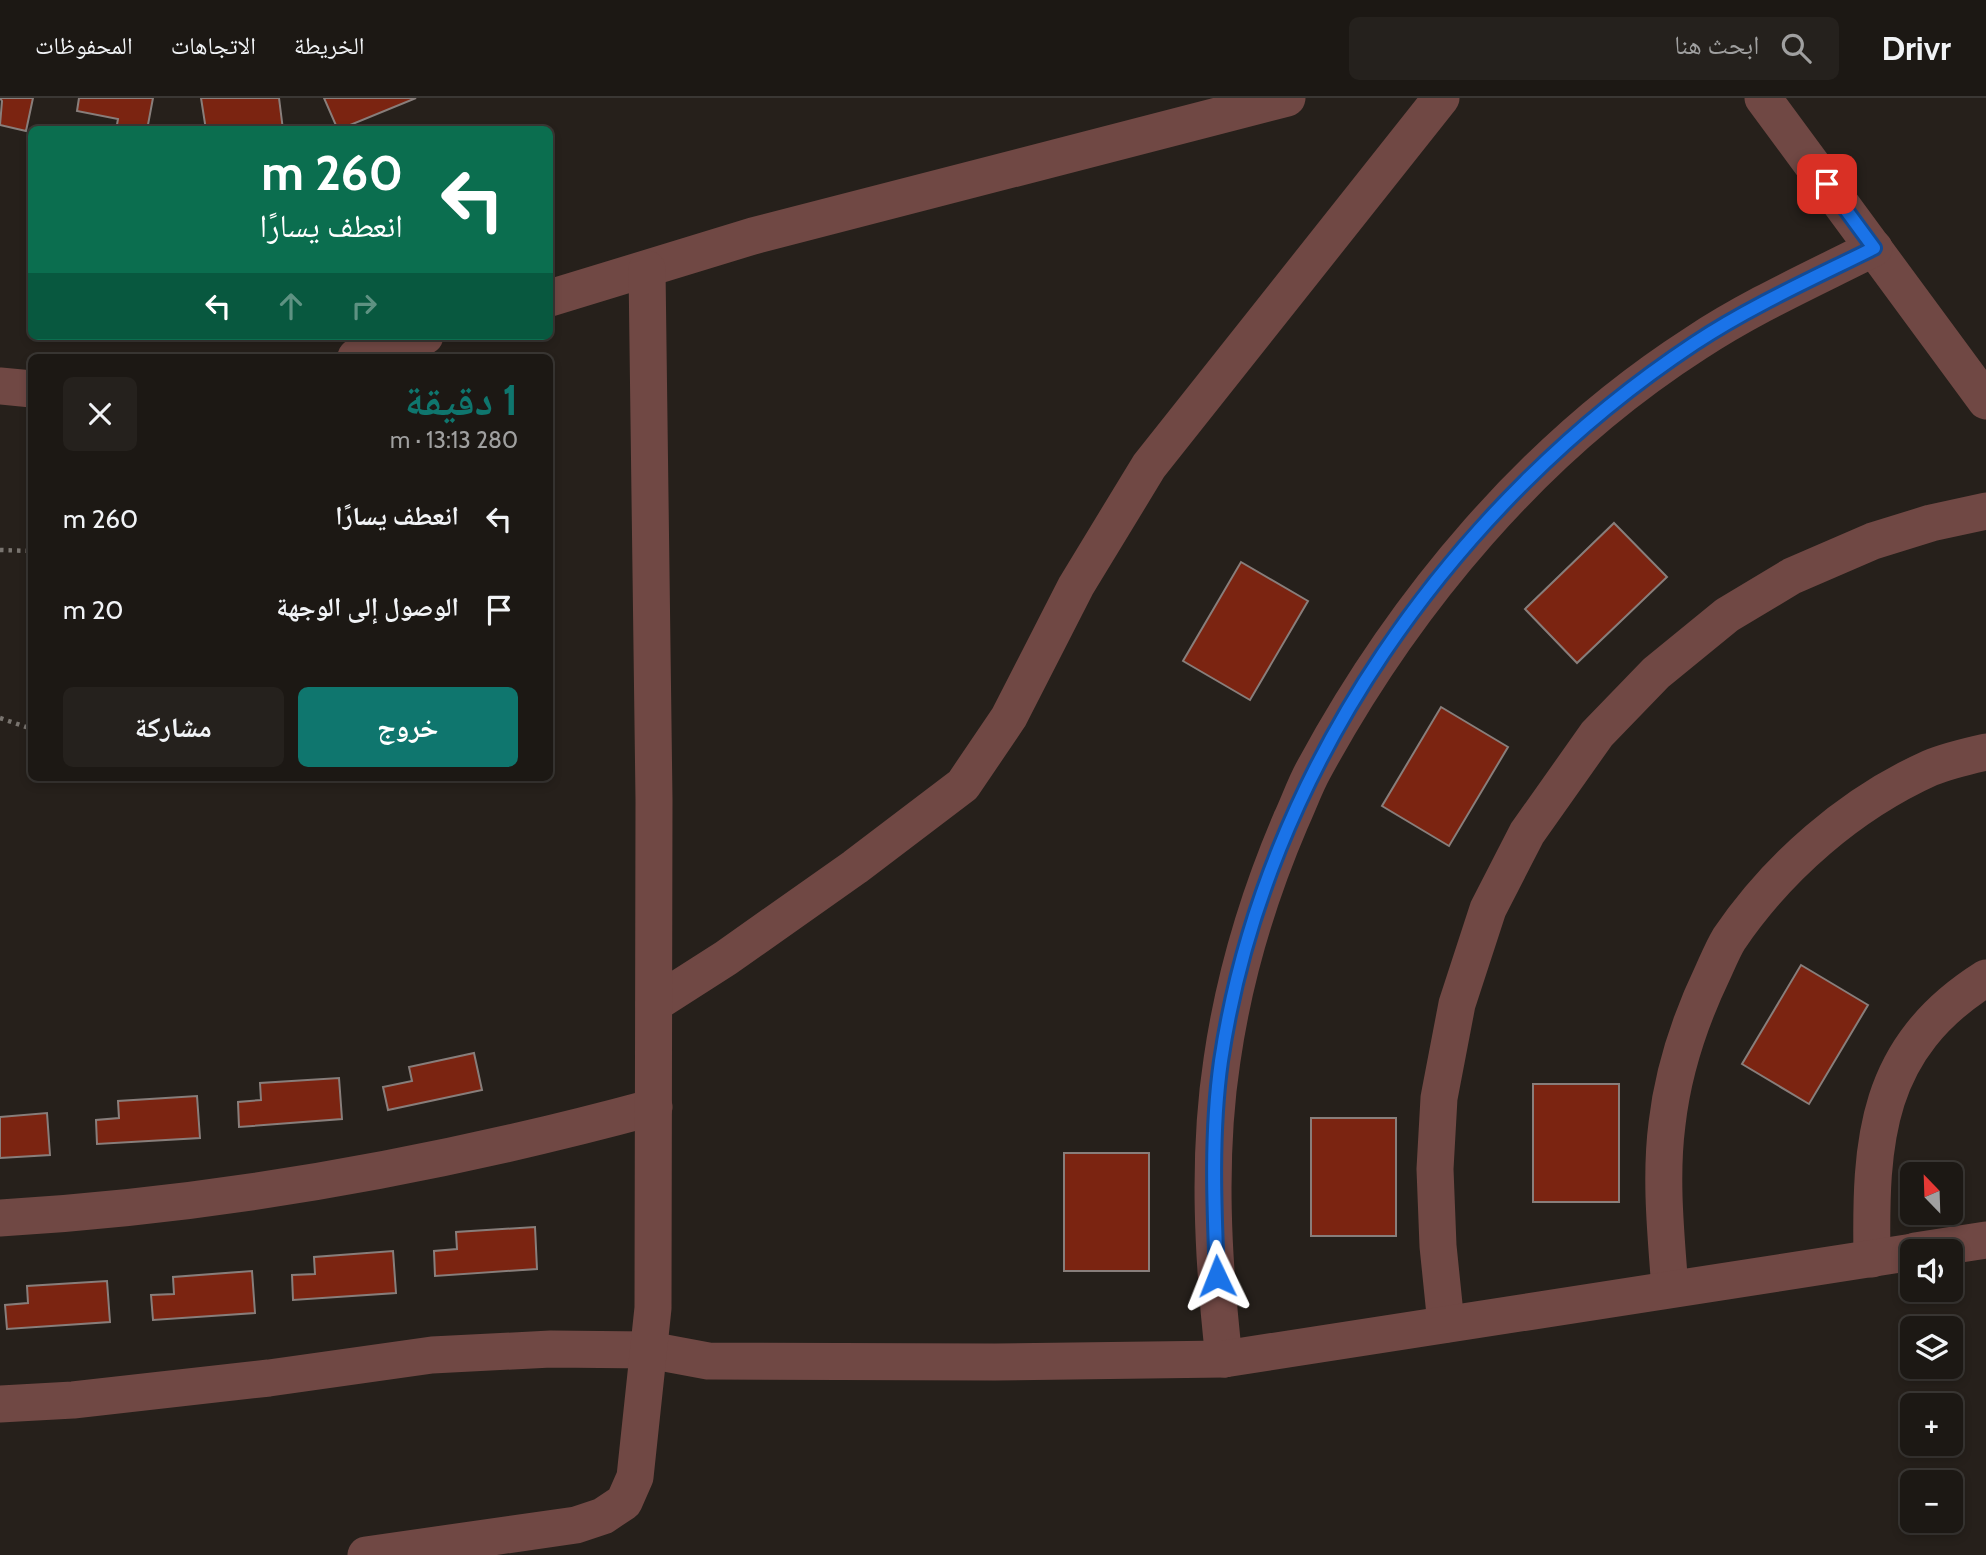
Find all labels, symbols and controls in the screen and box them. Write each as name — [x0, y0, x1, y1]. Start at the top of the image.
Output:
search box — [1349, 17, 1839, 80]
text: Drivr — [1881, 28, 1951, 68]
text: ابحث هنا — [1674, 29, 1759, 61]
icon: search — [1777, 29, 1815, 67]
text: المحفوظات — [35, 31, 133, 60]
text: الاتجاهات — [171, 31, 256, 60]
text: الخريطة — [294, 31, 365, 60]
text: 260 m — [261, 143, 403, 202]
icon: left — [427, 154, 518, 245]
pin — [1797, 154, 1857, 214]
icon: arrive — [1808, 165, 1846, 203]
text: انعطف يسارًا — [260, 206, 403, 245]
icon: left — [199, 287, 237, 325]
icon: ahead — [272, 287, 310, 325]
icon: right — [345, 287, 383, 325]
text: 1 دقيقة — [405, 374, 518, 426]
button: close — [63, 377, 137, 451]
text: 280 m · 13:13 — [390, 426, 518, 454]
text: انعطف يسارًا — [335, 500, 459, 532]
icon: left — [480, 500, 518, 538]
text: 260 m — [63, 503, 138, 535]
text: الوصول إلى الوجهة — [276, 591, 459, 623]
icon: arrive — [480, 591, 518, 629]
text: 20 m — [63, 594, 123, 626]
button: مشاركة — [63, 687, 284, 767]
button: خروج — [298, 687, 518, 767]
north arrow — [1900, 1162, 1964, 1225]
map controls — [1900, 1162, 1963, 1533]
position arrow — [1180, 1239, 1254, 1313]
button: sound — [1900, 1239, 1963, 1302]
button: layers — [1900, 1316, 1963, 1379]
button: + — [1900, 1393, 1963, 1456]
button: − — [1900, 1470, 1963, 1533]

